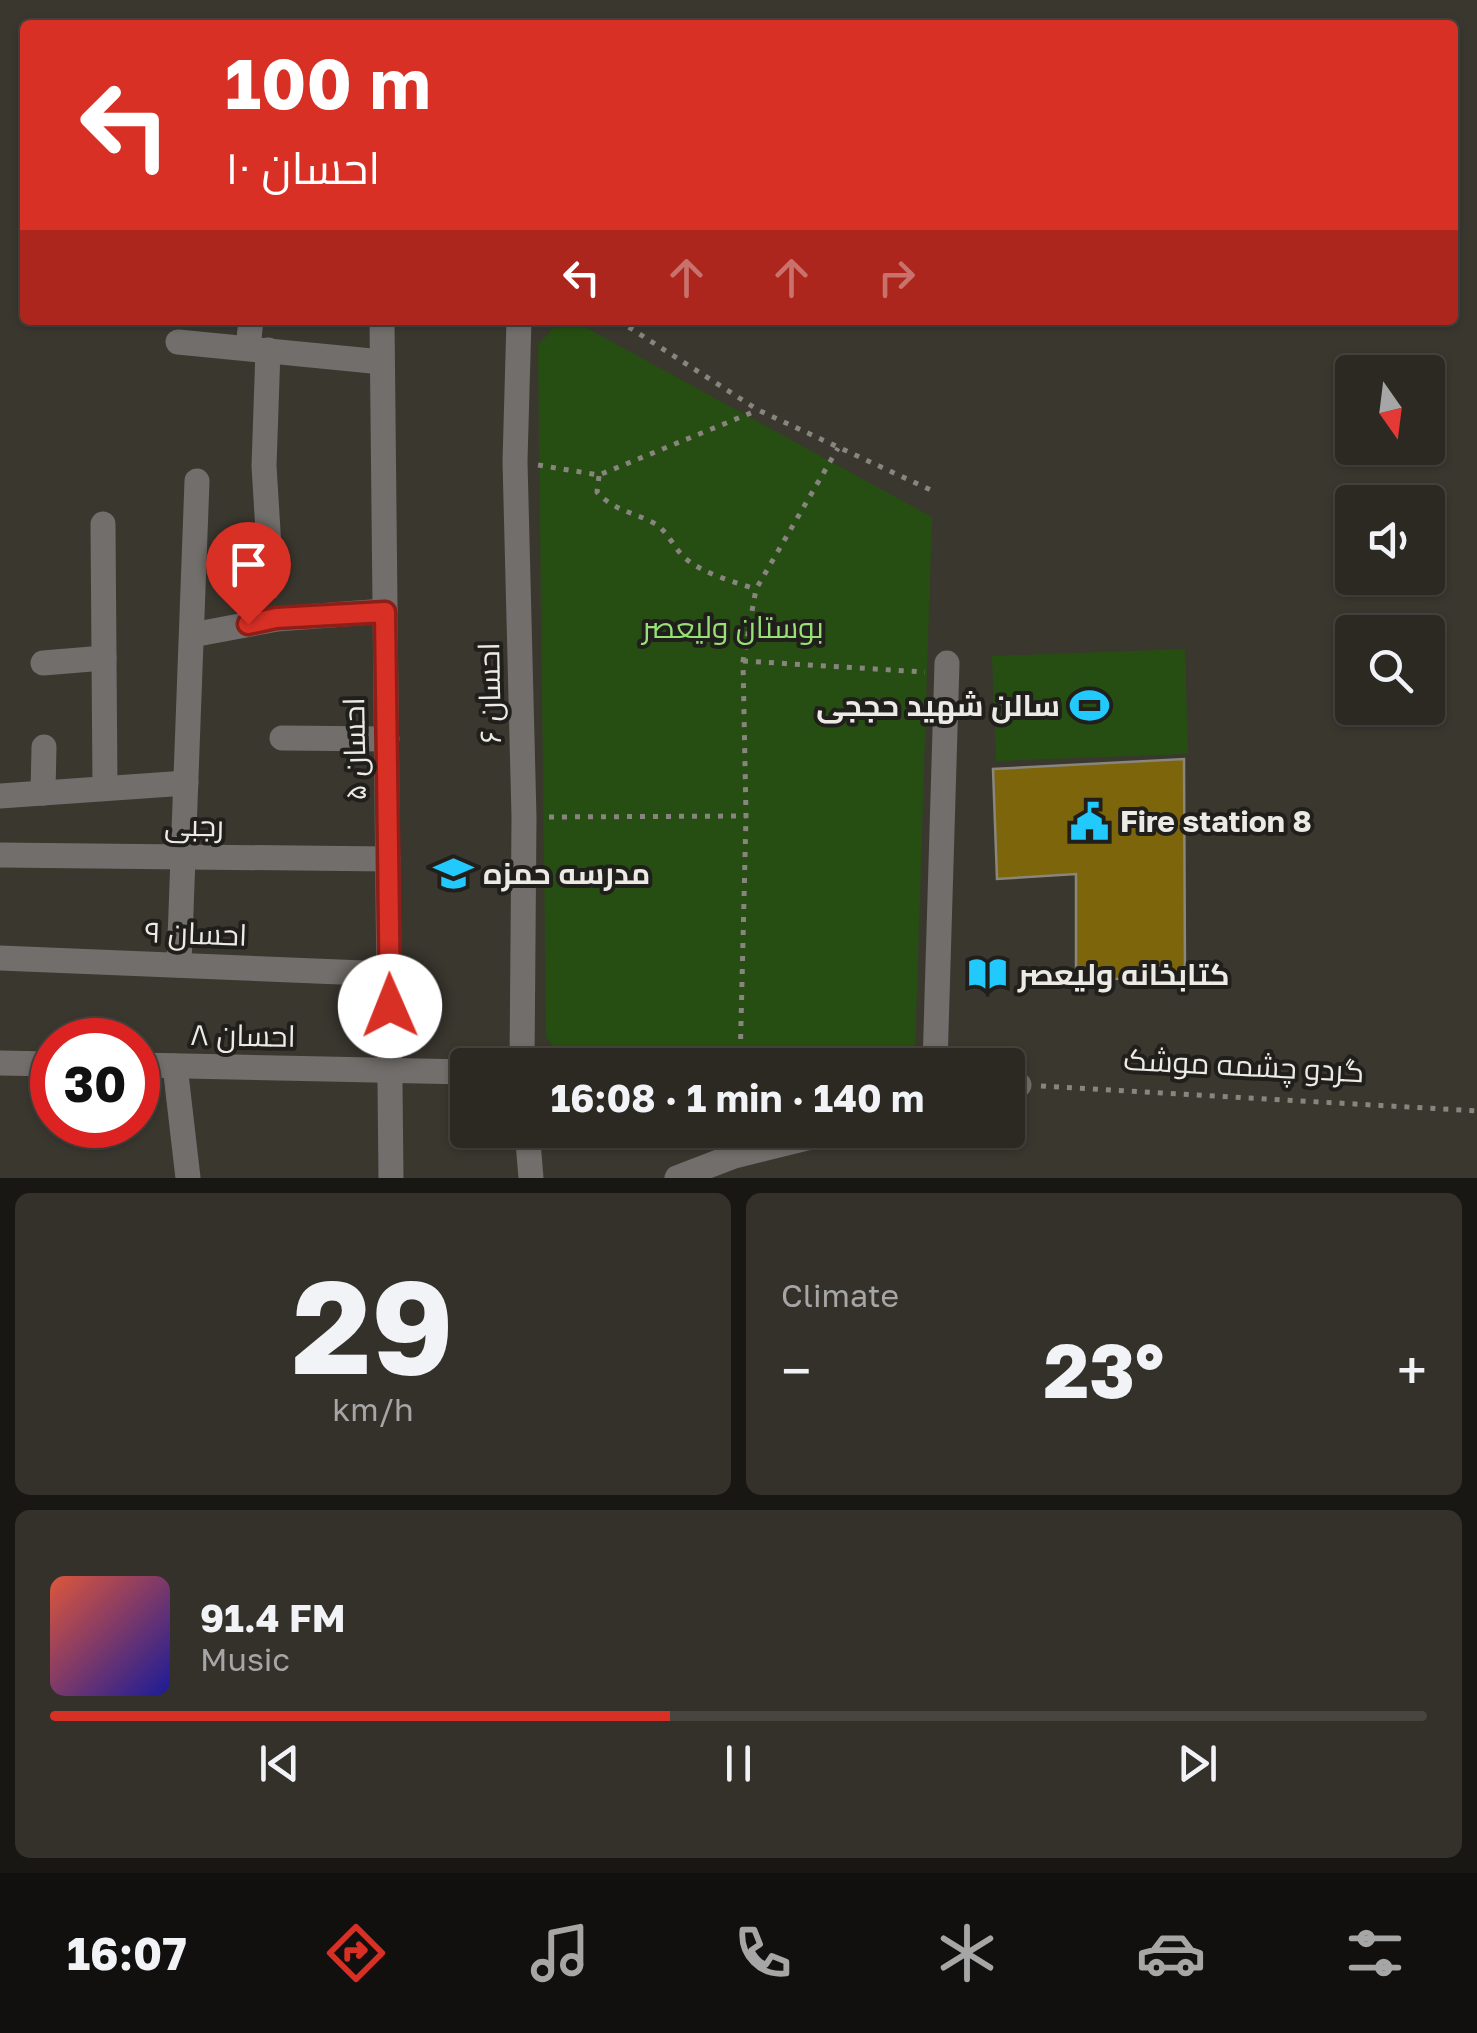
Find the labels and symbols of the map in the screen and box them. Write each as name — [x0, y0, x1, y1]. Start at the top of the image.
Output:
north arrow — [1335, 355, 1445, 465]
pin — [206, 522, 291, 625]
park label: بوستان ولیعصر — [640, 609, 824, 645]
street label: احسان ۶ — [470, 642, 508, 744]
sports icon: سالن شهید حججی — [1069, 684, 1111, 726]
place label: سالن شهید حججی — [816, 687, 1060, 724]
street label: احسان ۵ — [335, 697, 373, 801]
public building icon: Fire station 8 — [1069, 800, 1111, 842]
place label: Fire station 8 — [1120, 803, 1312, 839]
street label: رجبی — [164, 806, 224, 845]
school or university icon: مدرسه حمزه — [432, 852, 474, 894]
place label: مدرسه حمزه — [483, 855, 650, 892]
street label: احسان ۹ — [144, 913, 248, 953]
library icon: کتابخانه ولیعصر — [967, 953, 1009, 995]
position arrow — [338, 954, 442, 1058]
place label: کتابخانه ولیعصر — [1017, 956, 1229, 993]
street label: احسان ۸ — [190, 1016, 296, 1054]
speed limit sign: 30 — [30, 1018, 160, 1148]
street label: گردو چشمه موشک — [1123, 1041, 1365, 1091]

